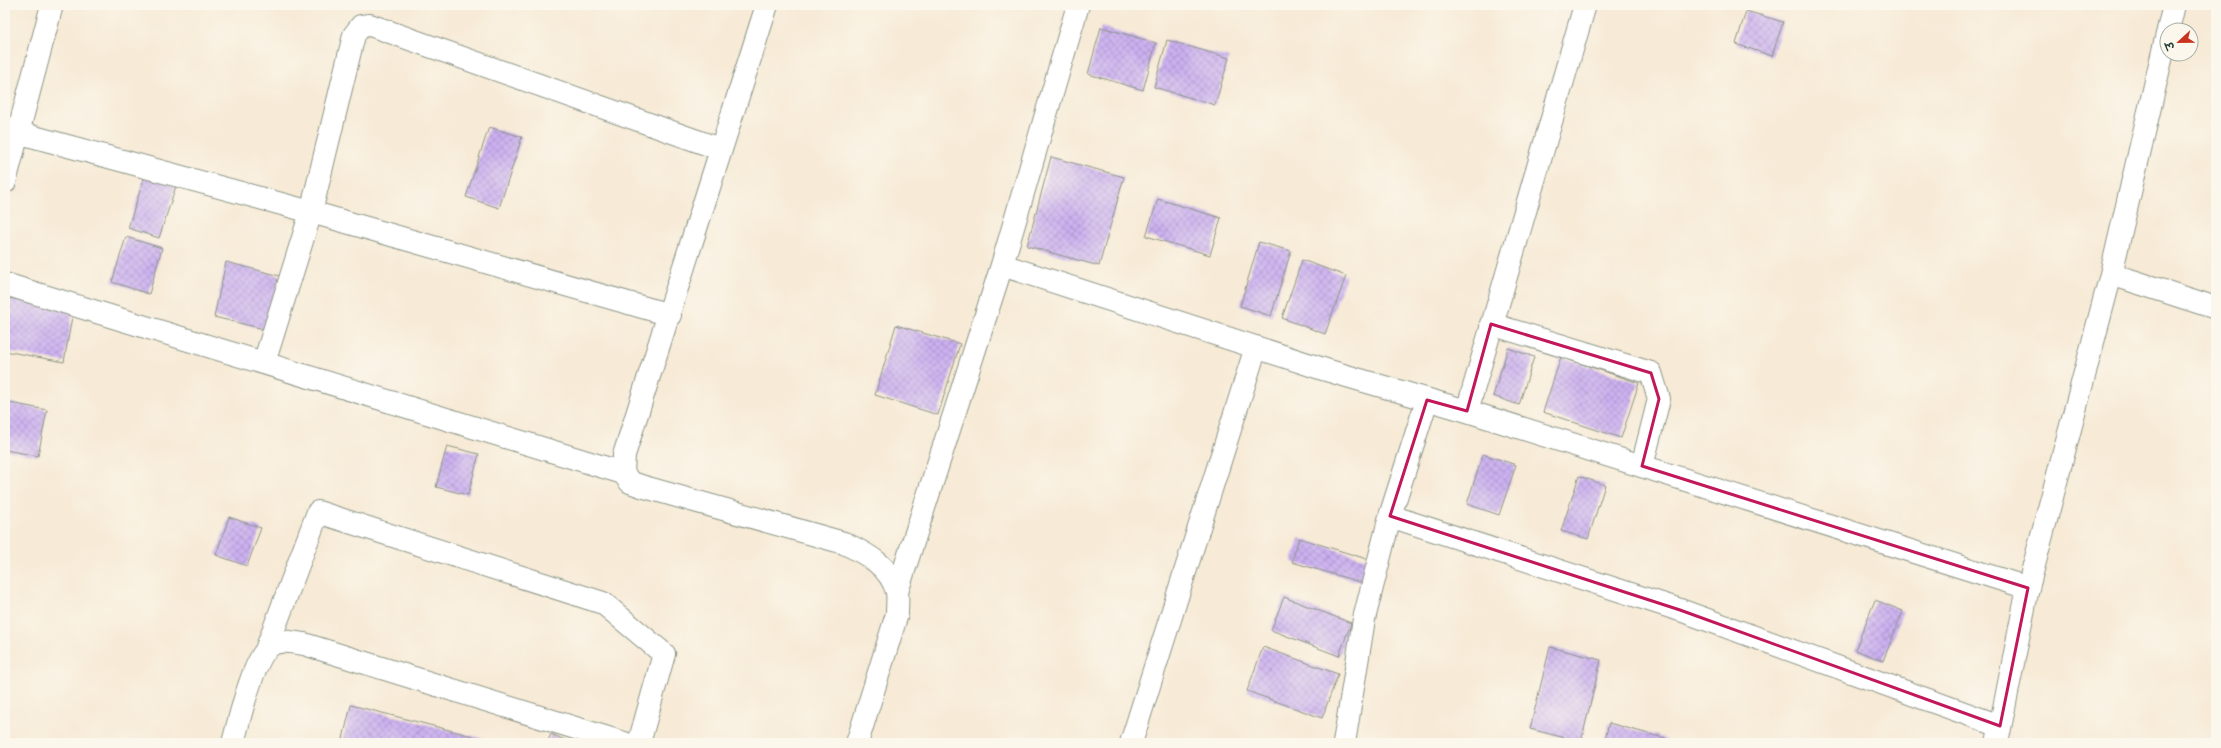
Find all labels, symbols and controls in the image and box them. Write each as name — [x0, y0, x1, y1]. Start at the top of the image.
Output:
north arrow — [2159, 22, 2199, 62]
text: उ — [2161, 38, 2179, 53]

